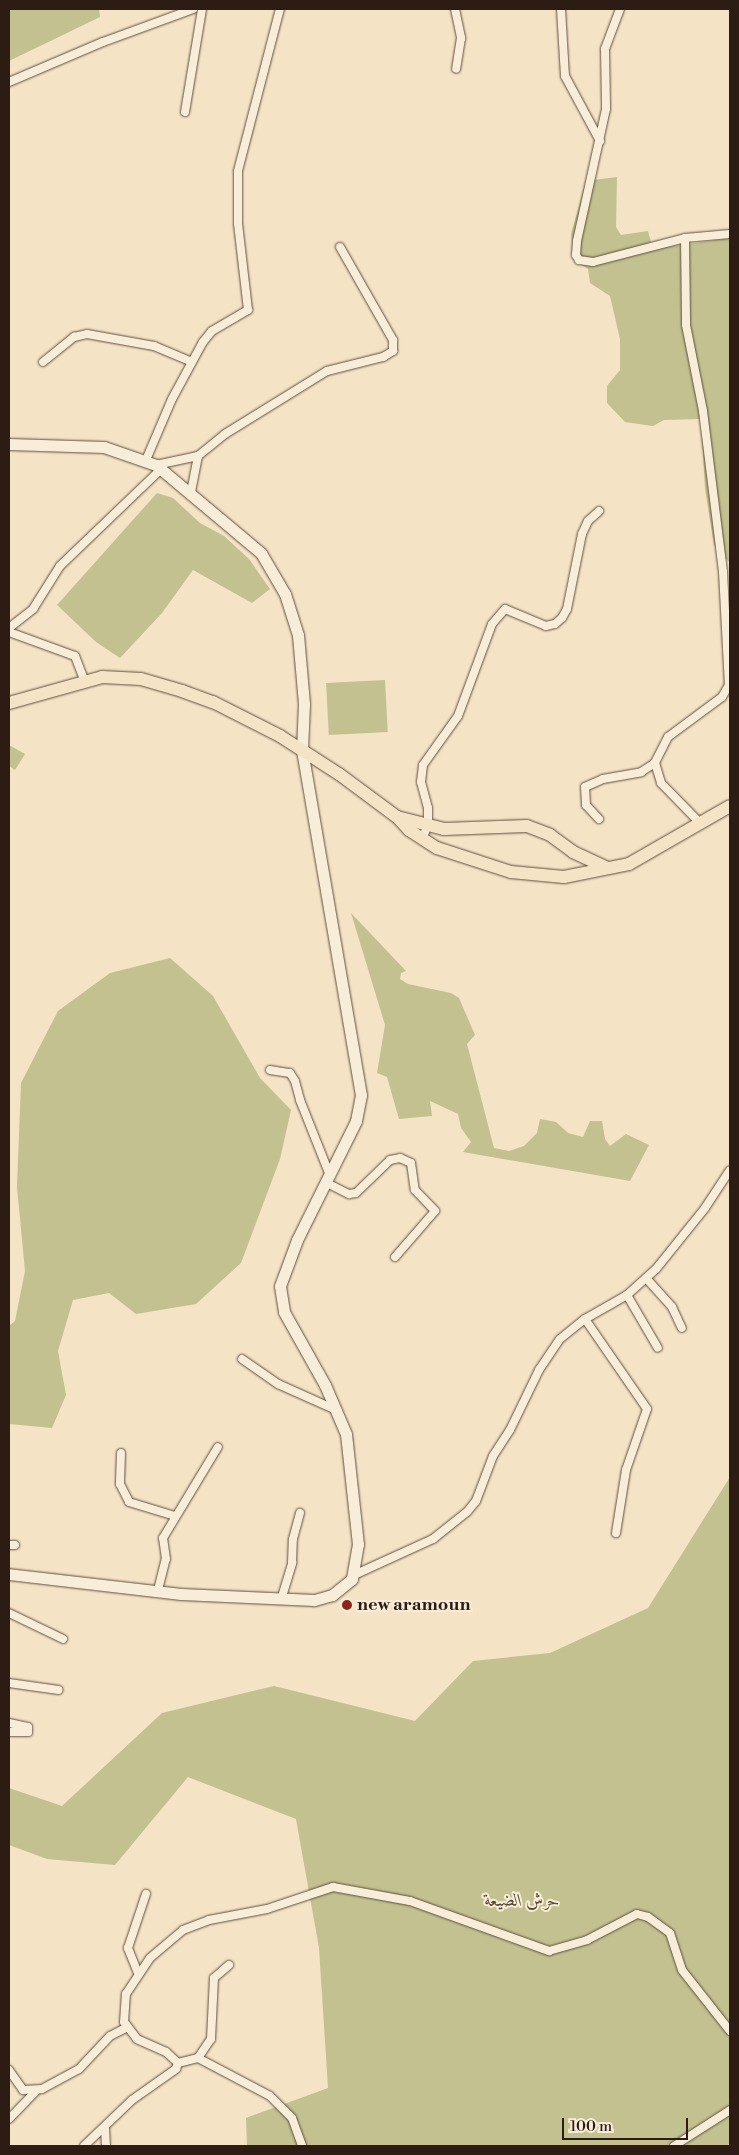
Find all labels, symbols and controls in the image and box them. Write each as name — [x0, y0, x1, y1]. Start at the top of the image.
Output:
place label: new aramoun — [357, 1594, 471, 1616]
marker: new aramoun — [341, 1599, 353, 1611]
park label: حرش الضيعة — [484, 1890, 560, 1912]
scale bar — [564, 2108, 690, 2140]
text: 100 m — [570, 2117, 612, 2136]

